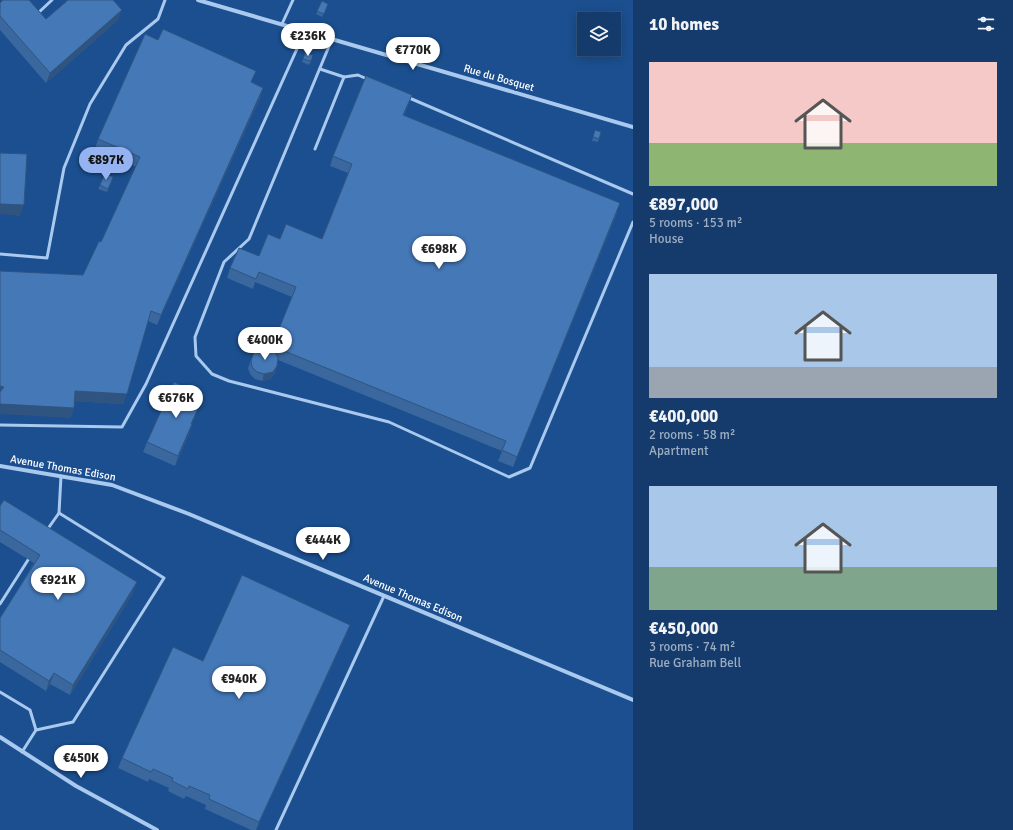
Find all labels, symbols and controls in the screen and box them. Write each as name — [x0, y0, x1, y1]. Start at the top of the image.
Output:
map controls — [577, 12, 621, 56]
button: layers — [577, 12, 621, 56]
icon: filters — [975, 13, 997, 35]
text: 10 homes — [649, 14, 719, 35]
pin: €236K — [280, 23, 336, 57]
text: €236K — [290, 28, 326, 44]
pin: €770K — [385, 37, 441, 71]
text: €770K — [395, 42, 431, 58]
street label: Rue du Bosquet — [462, 62, 536, 94]
icon: home — [787, 88, 859, 160]
pin: €897K — [78, 147, 134, 181]
text: €897K — [88, 152, 124, 168]
text: €897,000 — [649, 194, 718, 215]
text: 5 rooms · 153 m² — [649, 215, 742, 231]
text: House — [649, 231, 684, 247]
pin: €698K — [411, 236, 467, 270]
text: €698K — [421, 241, 457, 257]
icon: home — [787, 300, 859, 372]
pin: €400K — [237, 327, 293, 361]
text: €400K — [247, 332, 283, 348]
pin: €676K — [148, 385, 204, 419]
text: €676K — [158, 390, 194, 406]
text: €400,000 — [649, 406, 718, 427]
text: 2 rooms · 58 m² — [649, 427, 735, 443]
text: Apartment — [649, 443, 709, 459]
street label: Avenue Thomas Edison — [9, 452, 117, 484]
icon: home — [787, 512, 859, 584]
pin: €444K — [295, 527, 351, 561]
text: €444K — [305, 532, 341, 548]
pin: €921K — [30, 567, 86, 601]
street label: Avenue Thomas Edison — [361, 571, 465, 625]
text: €921K — [40, 572, 76, 588]
text: €450,000 — [649, 618, 718, 639]
text: 3 rooms · 74 m² — [649, 639, 735, 655]
text: Rue Graham Bell — [649, 655, 741, 671]
pin: €940K — [211, 666, 267, 700]
text: €940K — [221, 671, 257, 687]
pin: €450K — [53, 745, 109, 779]
text: €450K — [63, 750, 99, 766]

